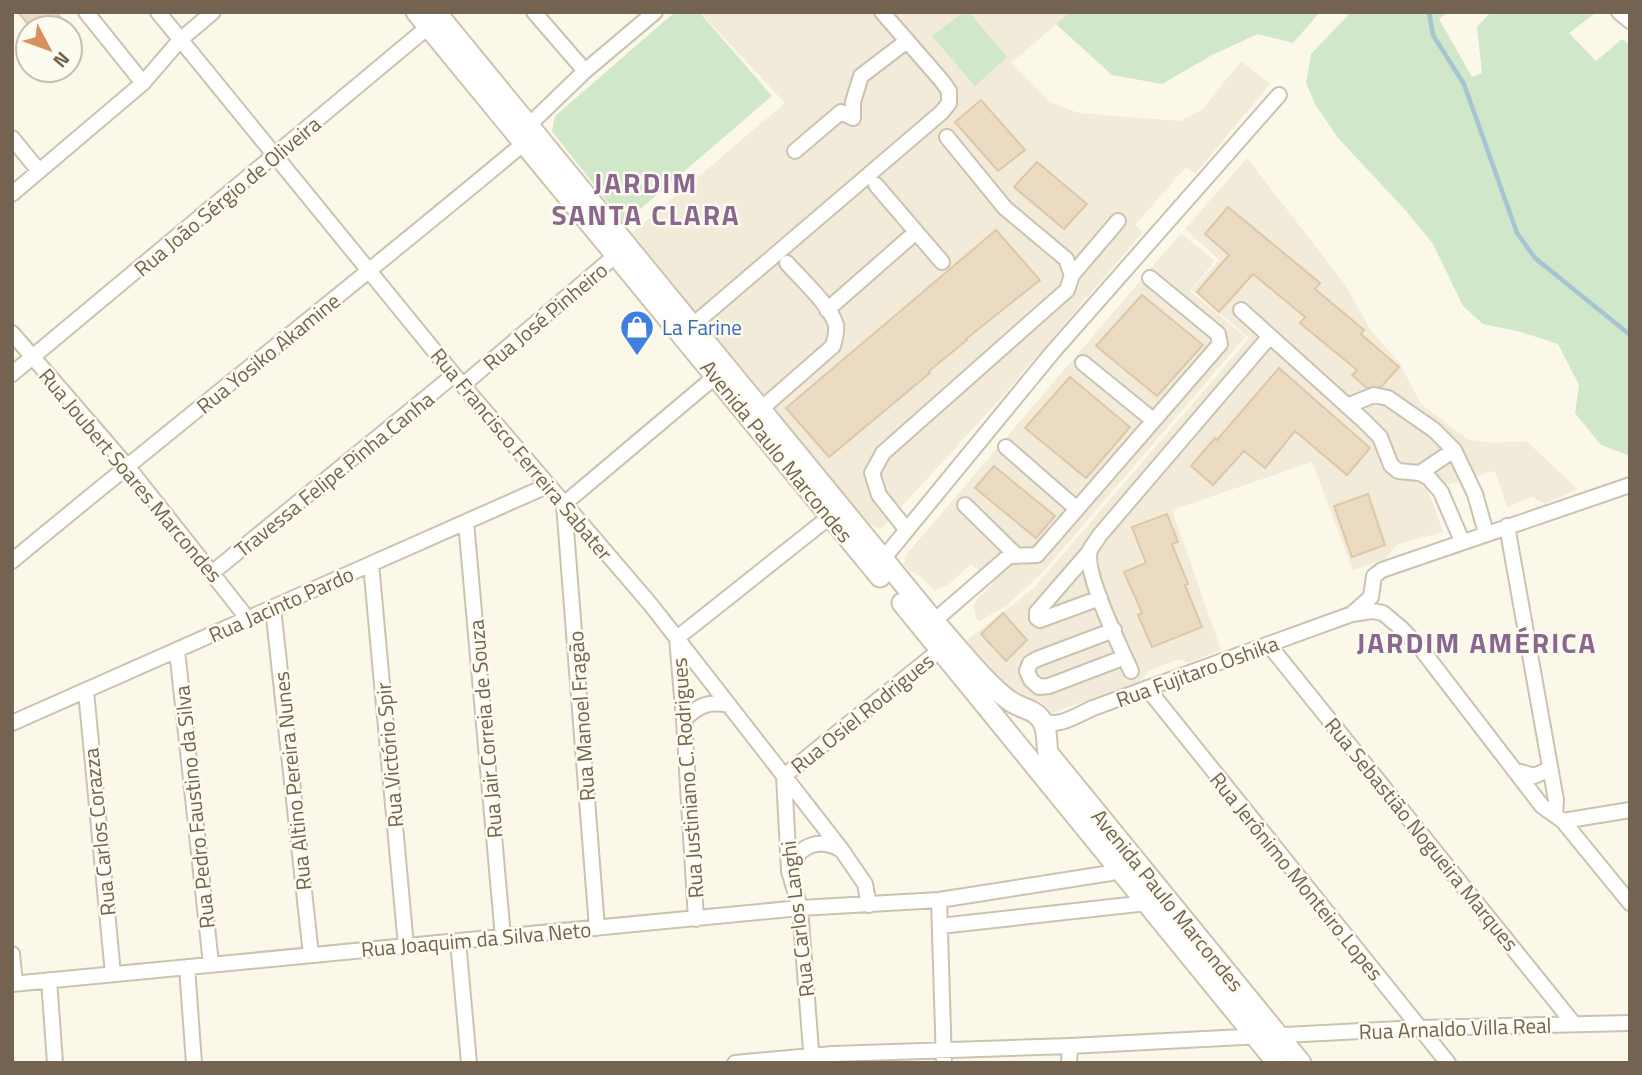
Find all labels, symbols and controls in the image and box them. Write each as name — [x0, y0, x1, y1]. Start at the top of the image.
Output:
north arrow — [14, 14, 84, 84]
text: N — [47, 46, 77, 75]
street label: Rua João Sérgio de Oliveira — [127, 108, 328, 284]
district label: JARDIM SANTA CLARA — [551, 161, 741, 236]
street label: Rua José Pinheiro — [476, 254, 614, 378]
street label: Rua Yosiko Akamine — [189, 285, 347, 421]
shop icon: La Farine — [618, 308, 656, 357]
place label: La Farine — [662, 311, 742, 343]
street label: Rua Francisco Ferreira Sabater — [423, 341, 621, 567]
street label: Avenida Paulo Marcondes — [693, 353, 861, 549]
street label: Rua Joubert Soares Marcondes — [32, 361, 230, 589]
street label: Travessa Felipe Pinha Canha — [227, 383, 441, 565]
street label: Rua Jacinto Pardo — [203, 558, 359, 650]
street label: Rua Jair Correia de Souza — [459, 618, 510, 840]
district label: JARDIM AMÉRICA — [1357, 621, 1597, 664]
street label: Rua Fujitaro Oshika — [1111, 627, 1283, 715]
street label: Rua Manoel Fragão — [559, 630, 603, 802]
street label: Rua Osiel Rodrigues — [783, 645, 941, 781]
street label: Rua Justiniano C. Rodrigues — [663, 657, 711, 899]
street label: Rua Altino Pereira Nunes — [265, 670, 319, 892]
street label: Rua Victório Spir — [367, 681, 411, 829]
street label: Rua Pedro Faustino da Silva — [165, 683, 223, 930]
street label: Rua Sebastião Nogueira Marques — [1317, 710, 1527, 958]
street label: Rua Carlos Corazza — [74, 746, 124, 917]
street label: Rua Jerônimo Monteiro Lopes — [1203, 765, 1391, 987]
street label: Avenida Paulo Marcondes — [1084, 802, 1252, 998]
street label: Rua Carlos Langhi — [772, 839, 822, 999]
street label: Rua Joaquim da Silva Neto — [360, 913, 592, 965]
street label: Rua Arnaldo Villa Real — [1358, 1009, 1552, 1047]

